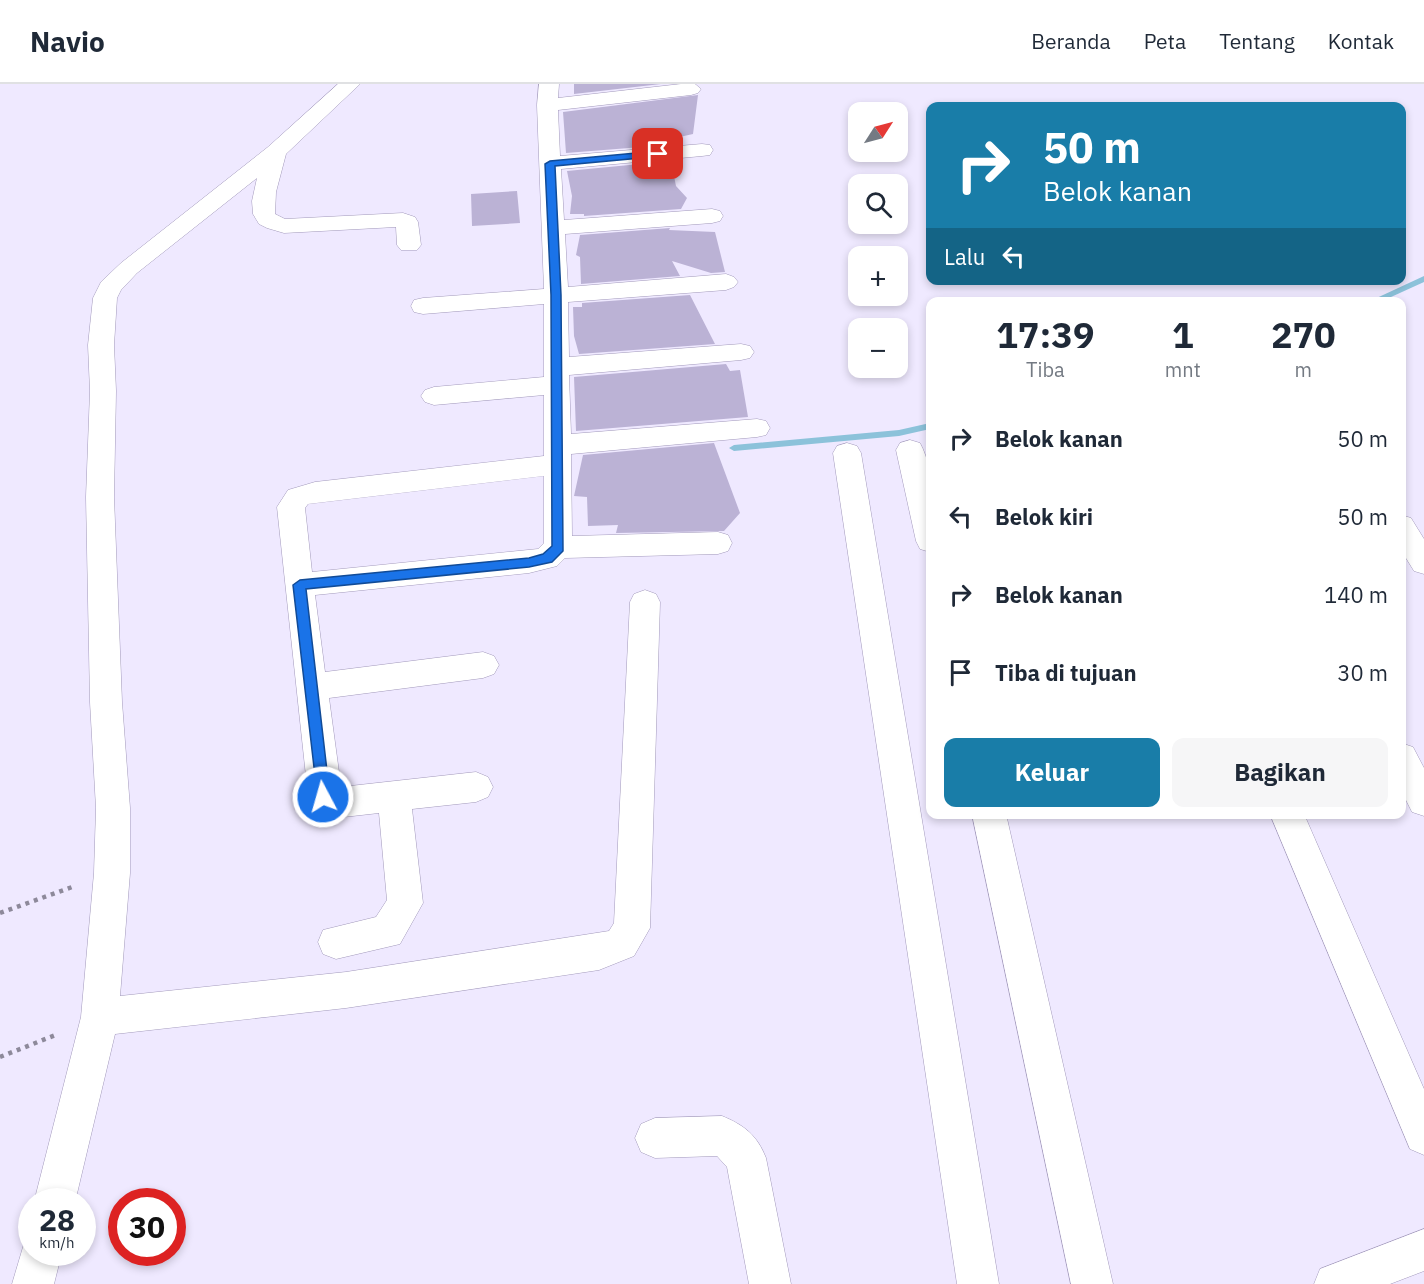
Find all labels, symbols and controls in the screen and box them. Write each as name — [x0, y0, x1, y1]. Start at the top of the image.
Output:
text: Navio — [30, 23, 105, 60]
text: Beranda — [1031, 27, 1111, 55]
text: Peta — [1144, 27, 1186, 55]
text: Tentang — [1219, 27, 1295, 55]
text: Kontak — [1328, 27, 1394, 55]
north arrow — [848, 102, 908, 162]
map controls — [848, 102, 908, 378]
text: 50 m — [1043, 120, 1141, 175]
icon: right — [944, 126, 1022, 204]
pin — [632, 128, 683, 179]
icon: arrive — [641, 137, 674, 170]
text: Belok kanan — [1043, 173, 1192, 208]
button: search — [848, 174, 908, 234]
icon: left — [997, 240, 1030, 273]
text: Lalu — [944, 242, 985, 271]
button: + — [848, 246, 908, 306]
text: 17:39 — [996, 311, 1095, 358]
text: 1 — [1172, 311, 1194, 358]
text: 270 — [1271, 311, 1336, 358]
button: − — [848, 318, 908, 378]
text: Tiba — [1026, 356, 1065, 383]
text: mnt — [1165, 356, 1201, 383]
text: m — [1295, 356, 1312, 383]
icon: right — [944, 422, 977, 455]
text: Belok kanan — [995, 424, 1123, 453]
text: 50 m — [1337, 424, 1388, 453]
icon: left — [944, 500, 977, 533]
text: Belok kiri — [995, 502, 1093, 531]
text: 50 m — [1337, 502, 1388, 531]
icon: right — [944, 578, 977, 611]
text: Belok kanan — [995, 580, 1123, 609]
text: 140 m — [1324, 580, 1388, 609]
icon: arrive — [944, 656, 977, 689]
text: Tiba di tujuan — [995, 658, 1137, 687]
text: 30 m — [1337, 658, 1388, 687]
button: Keluar — [944, 738, 1160, 807]
button: Bagikan — [1172, 738, 1388, 807]
position arrow — [291, 765, 355, 829]
speed limit sign: 30 — [108, 1188, 186, 1266]
text: 28 — [39, 1200, 75, 1239]
text: km/h — [39, 1233, 75, 1252]

